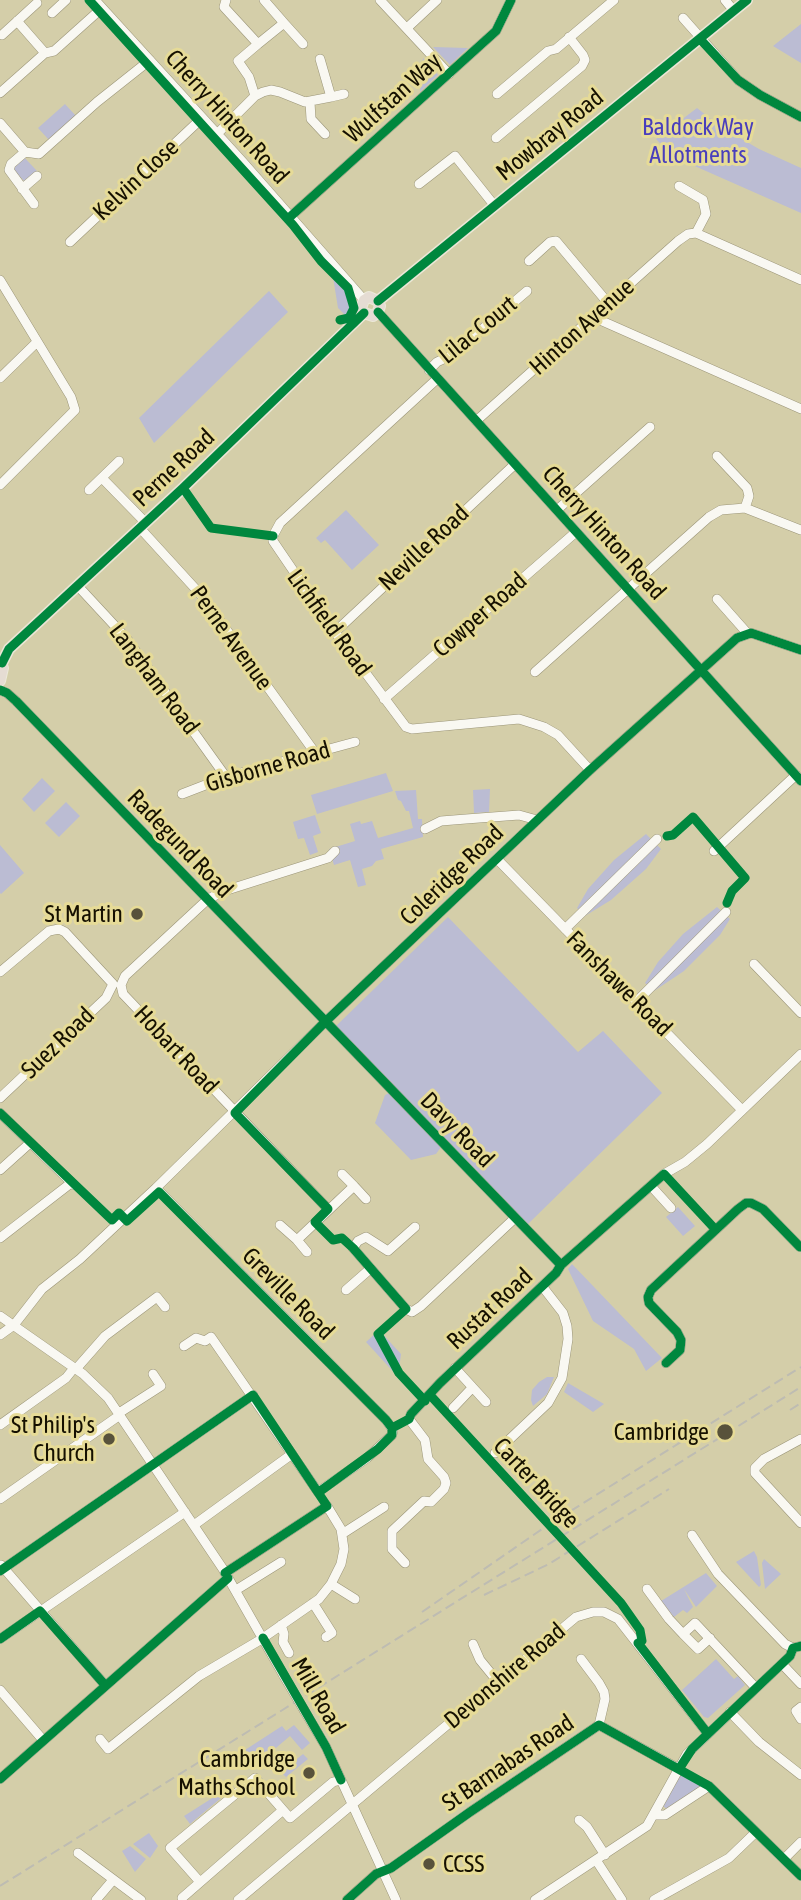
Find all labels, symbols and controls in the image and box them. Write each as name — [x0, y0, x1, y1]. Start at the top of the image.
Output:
street label: Cherry Hinton Road — [159, 44, 295, 190]
street label: Wulfstan Way — [338, 47, 448, 149]
street label: Mowbray Road — [491, 83, 609, 187]
park label: Baldock Way Allotments — [642, 113, 754, 169]
street label: Kelvin Close — [87, 133, 185, 227]
street label: Hinton Avenue — [524, 273, 640, 381]
street label: Lilac Court — [433, 290, 523, 370]
street label: Perne Road — [127, 423, 221, 513]
street label: Cherry Hinton Road — [536, 460, 672, 606]
street label: Neville Road — [373, 499, 475, 597]
street label: Lichfield Road — [281, 564, 377, 682]
street label: Cowper Road — [427, 567, 533, 663]
street label: Perne Avenue — [184, 580, 278, 696]
street label: Langham Road — [103, 618, 205, 740]
street label: Gisborne Road — [202, 736, 334, 798]
street label: Radegund Road — [121, 784, 239, 904]
street label: Coleridge Road — [394, 818, 510, 932]
place label: St Martin — [45, 900, 123, 928]
marker: St Martin — [129, 906, 145, 922]
street label: Fanshawe Road — [560, 925, 678, 1043]
street label: Hobart Road — [128, 1000, 224, 1100]
street label: Suez Road — [16, 1001, 100, 1085]
street label: Davy Road — [414, 1086, 500, 1174]
street label: Greville Road — [236, 1242, 340, 1346]
street label: Rustat Road — [441, 1262, 539, 1356]
place label: St Philip's Church — [11, 1411, 95, 1467]
place label: Cambridge — [614, 1418, 709, 1446]
marker: Cambridge — [715, 1422, 735, 1442]
marker: St Philip's Church — [101, 1431, 117, 1447]
street label: Carter Bridge — [487, 1432, 585, 1534]
street label: Devonshire Road — [439, 1617, 571, 1735]
street label: Mill Road — [285, 1653, 351, 1739]
street label: St Barnabas Road — [437, 1708, 579, 1818]
place label: Cambridge Maths School — [178, 1745, 295, 1801]
marker: Cambridge Maths School — [301, 1765, 317, 1781]
place label: CCSS — [443, 1850, 484, 1878]
marker: CCSS — [421, 1856, 437, 1872]

